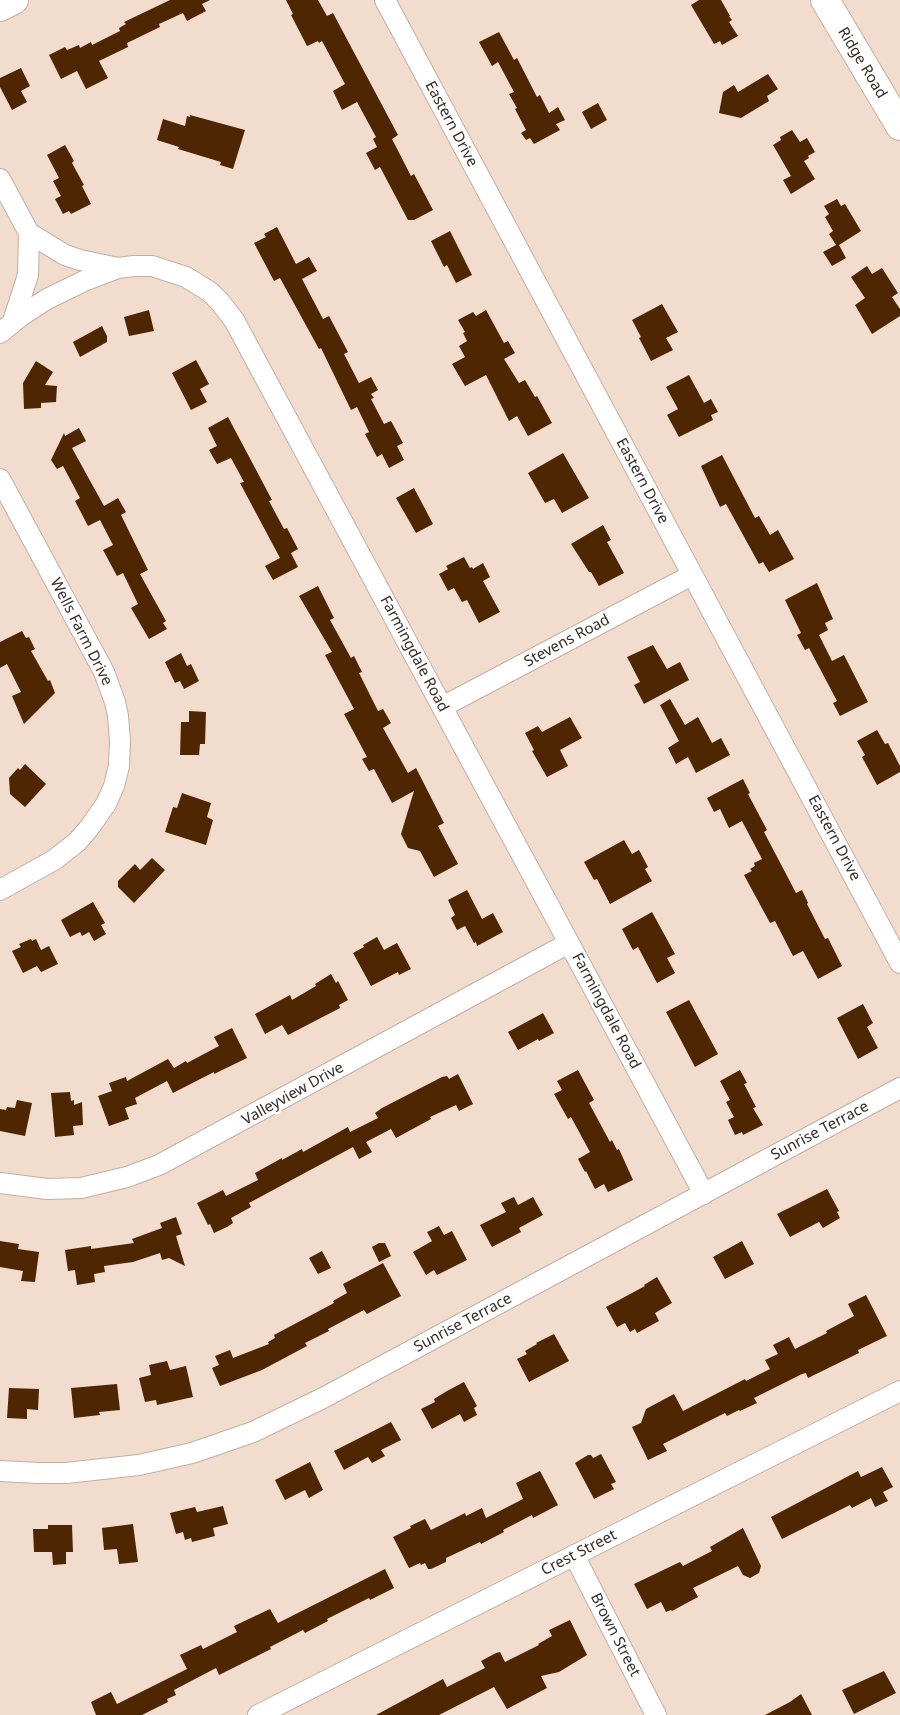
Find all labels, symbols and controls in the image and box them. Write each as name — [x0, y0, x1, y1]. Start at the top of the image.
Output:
street label: Ridge Road — [834, 24, 890, 102]
street label: Eastern Drive — [421, 78, 481, 170]
street label: Eastern Drive — [612, 435, 672, 527]
street label: Wells Farm Drive — [46, 575, 116, 689]
street label: Farmingdale Road — [376, 593, 452, 715]
street label: Stevens Road — [521, 611, 613, 671]
street label: Eastern Drive — [804, 792, 864, 884]
street label: Farmingdale Road — [568, 950, 644, 1072]
street label: Valleyview Drive — [239, 1059, 347, 1129]
street label: Sunrise Terrace — [768, 1098, 872, 1164]
street label: Sunrise Terrace — [411, 1290, 515, 1356]
street label: Crest Street — [538, 1526, 620, 1580]
street label: Brown Street — [586, 1590, 644, 1680]

